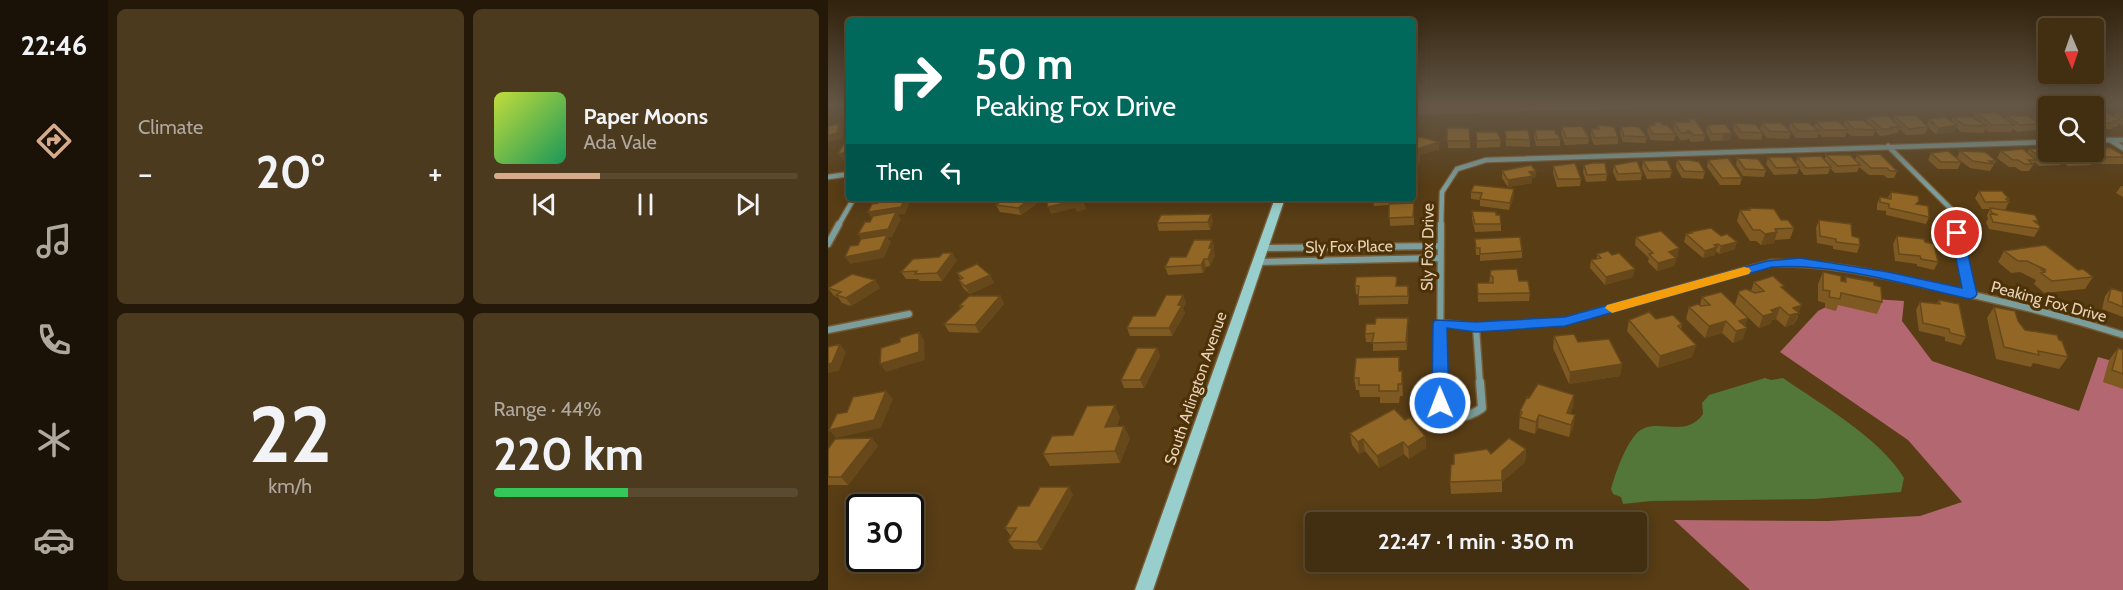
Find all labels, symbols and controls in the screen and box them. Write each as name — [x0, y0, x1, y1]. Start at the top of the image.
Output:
north arrow — [2038, 18, 2104, 84]
map controls — [2038, 18, 2104, 162]
text: 22:46 — [21, 29, 87, 62]
text: 50 m — [975, 38, 1073, 90]
icon: right — [876, 42, 954, 120]
text: Peaking Fox Drive — [975, 90, 1176, 123]
button: search — [2038, 96, 2104, 162]
text: Paper Moons — [584, 103, 708, 130]
text: Climate — [138, 115, 203, 139]
icon: directions — [33, 120, 75, 162]
text: Ada Vale — [584, 130, 657, 154]
text: 20° — [256, 145, 325, 199]
text: − — [138, 153, 153, 193]
text: + — [428, 153, 443, 193]
icon: left — [935, 156, 968, 189]
text: Then — [876, 159, 923, 186]
icon: previous — [528, 188, 561, 221]
icon: pause — [629, 188, 662, 221]
icon: next — [731, 188, 764, 221]
street label: Sly Fox Drive — [1417, 203, 1438, 291]
pin — [1931, 207, 1982, 258]
icon: arrive — [1940, 216, 1973, 249]
icon: music — [33, 220, 75, 262]
street label: Sly Fox Place — [1305, 236, 1393, 257]
street label: Peaking Fox Drive — [1989, 277, 2109, 326]
street label: South Arlington Avenue — [1160, 309, 1231, 467]
icon: phone — [33, 319, 75, 361]
position arrow — [1408, 371, 1472, 435]
text: 22 — [249, 387, 332, 482]
text: Range · 44% — [494, 397, 601, 421]
icon: climate — [33, 419, 75, 461]
text: 220 km — [494, 427, 644, 481]
text: km/h — [268, 474, 312, 498]
speed limit sign: 30 — [846, 494, 924, 572]
icon: car — [33, 519, 75, 561]
text: 22:47 · 1 min · 350 m — [1378, 528, 1574, 555]

